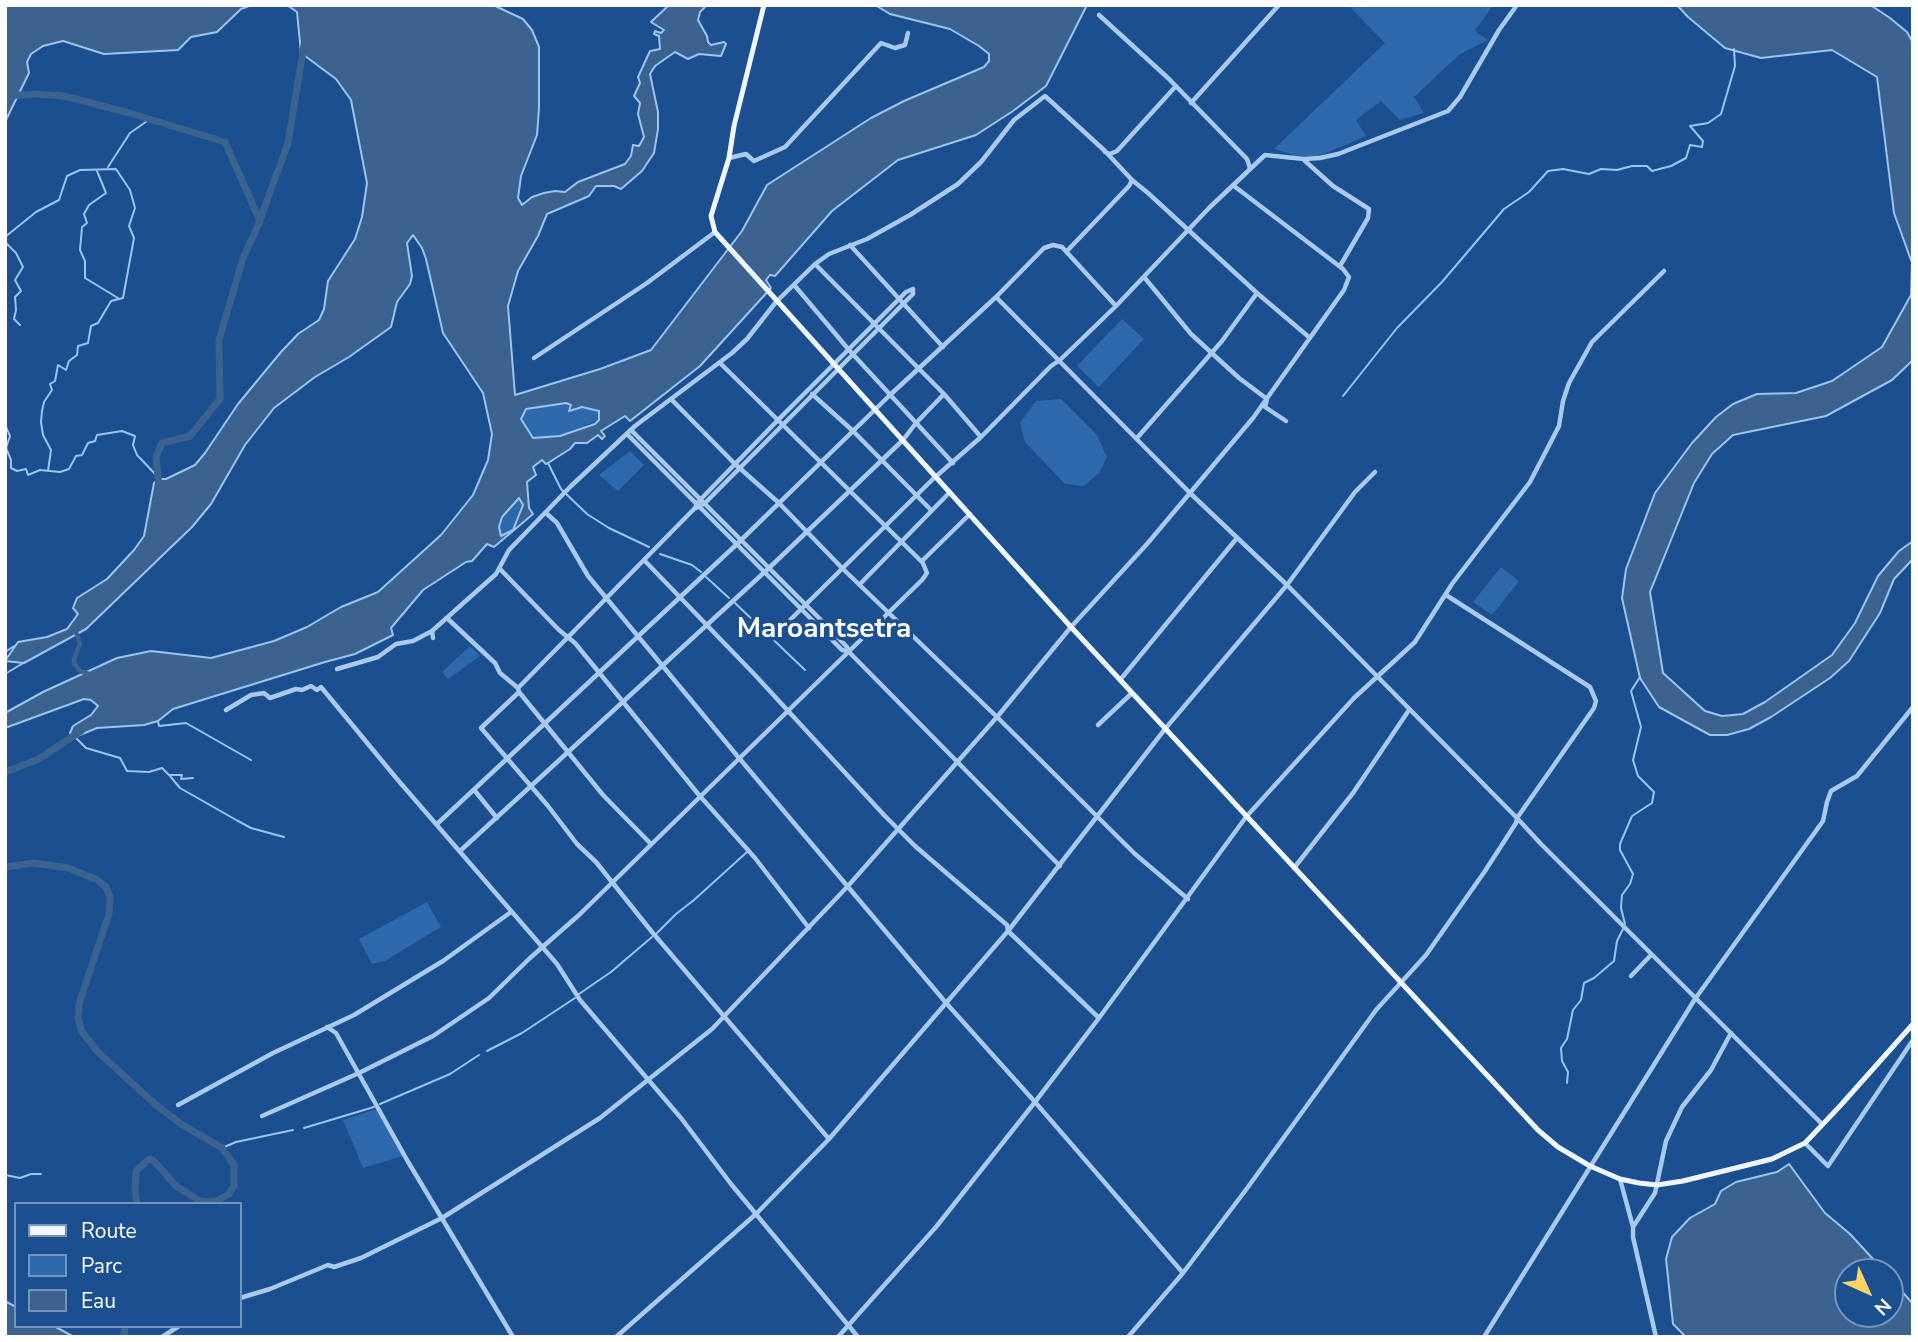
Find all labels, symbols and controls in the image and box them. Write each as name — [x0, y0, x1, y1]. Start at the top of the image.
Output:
district label: Maroantsetra — [737, 613, 911, 647]
legend — [14, 1202, 242, 1328]
text: Route — [81, 1217, 137, 1245]
text: Parc — [81, 1252, 122, 1280]
north arrow — [1834, 1258, 1904, 1328]
text: Eau — [81, 1287, 116, 1315]
text: N — [1868, 1292, 1897, 1321]

